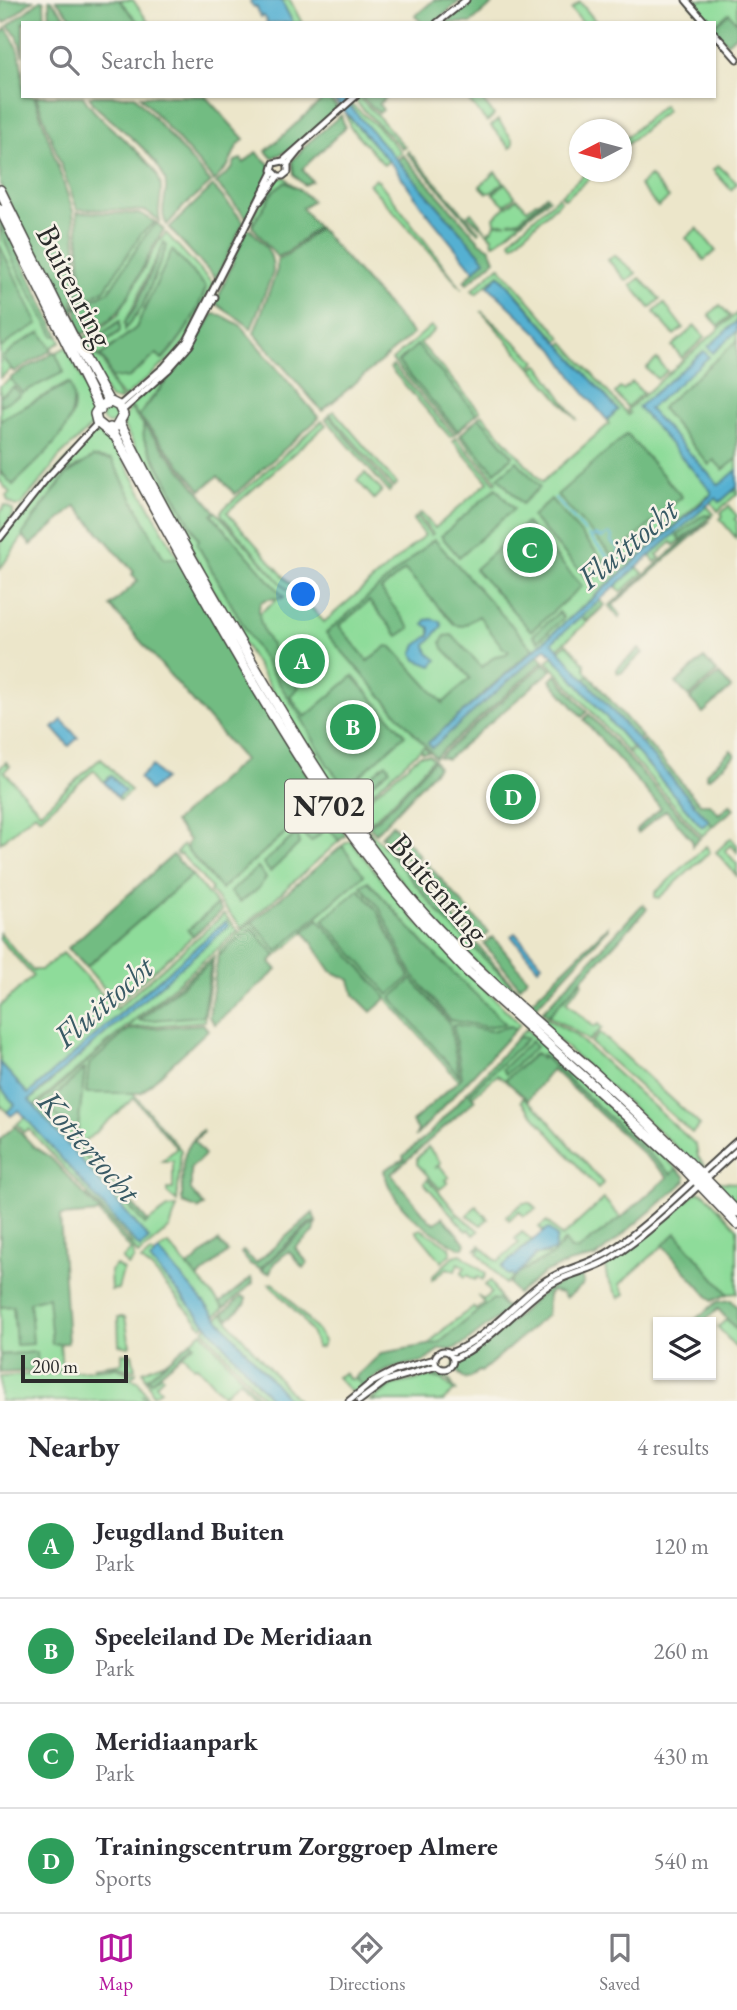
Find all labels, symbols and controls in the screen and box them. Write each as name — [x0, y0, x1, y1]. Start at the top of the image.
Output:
search box — [21, 21, 716, 98]
icon: search — [45, 41, 83, 79]
text: Search here — [101, 43, 214, 77]
north arrow — [569, 119, 632, 182]
street label: Buitenring — [26, 218, 124, 355]
water label: Fluittocht — [567, 487, 688, 599]
pin: C — [507, 524, 553, 576]
your location — [286, 577, 320, 611]
pin: A — [279, 635, 325, 687]
pin: B — [330, 701, 376, 753]
pin: D — [490, 771, 536, 823]
road number: N702 — [285, 779, 373, 832]
street label: Buitenring — [380, 824, 499, 952]
water label: Fluittocht — [43, 945, 164, 1058]
water label: Kottertocht — [28, 1080, 151, 1213]
map controls — [653, 1317, 716, 1380]
button: layers — [653, 1317, 716, 1380]
scale bar — [21, 1352, 128, 1384]
text: 200 m — [32, 1354, 78, 1379]
text: Nearby — [28, 1427, 120, 1466]
text: 4 results — [637, 1432, 709, 1462]
text: Jeugdland Buiten — [95, 1514, 284, 1548]
text: A — [43, 1531, 59, 1561]
text: 120 m — [653, 1531, 709, 1561]
text: Park — [95, 1548, 134, 1578]
text: Speeleiland De Meridiaan — [95, 1619, 372, 1653]
text: B — [44, 1636, 58, 1666]
text: 260 m — [653, 1636, 709, 1666]
text: Park — [95, 1653, 134, 1683]
text: Meridiaanpark — [95, 1724, 258, 1758]
text: C — [43, 1741, 59, 1771]
text: 430 m — [653, 1741, 709, 1771]
text: Park — [95, 1758, 134, 1788]
text: Trainingscentrum Zorggroep Almere — [95, 1829, 498, 1863]
text: D — [42, 1846, 60, 1876]
text: 540 m — [653, 1846, 709, 1876]
text: Sports — [95, 1863, 151, 1893]
tab: Map — [97, 1929, 135, 1996]
tab: Directions — [329, 1929, 405, 1996]
tab: Saved — [599, 1929, 640, 1996]

